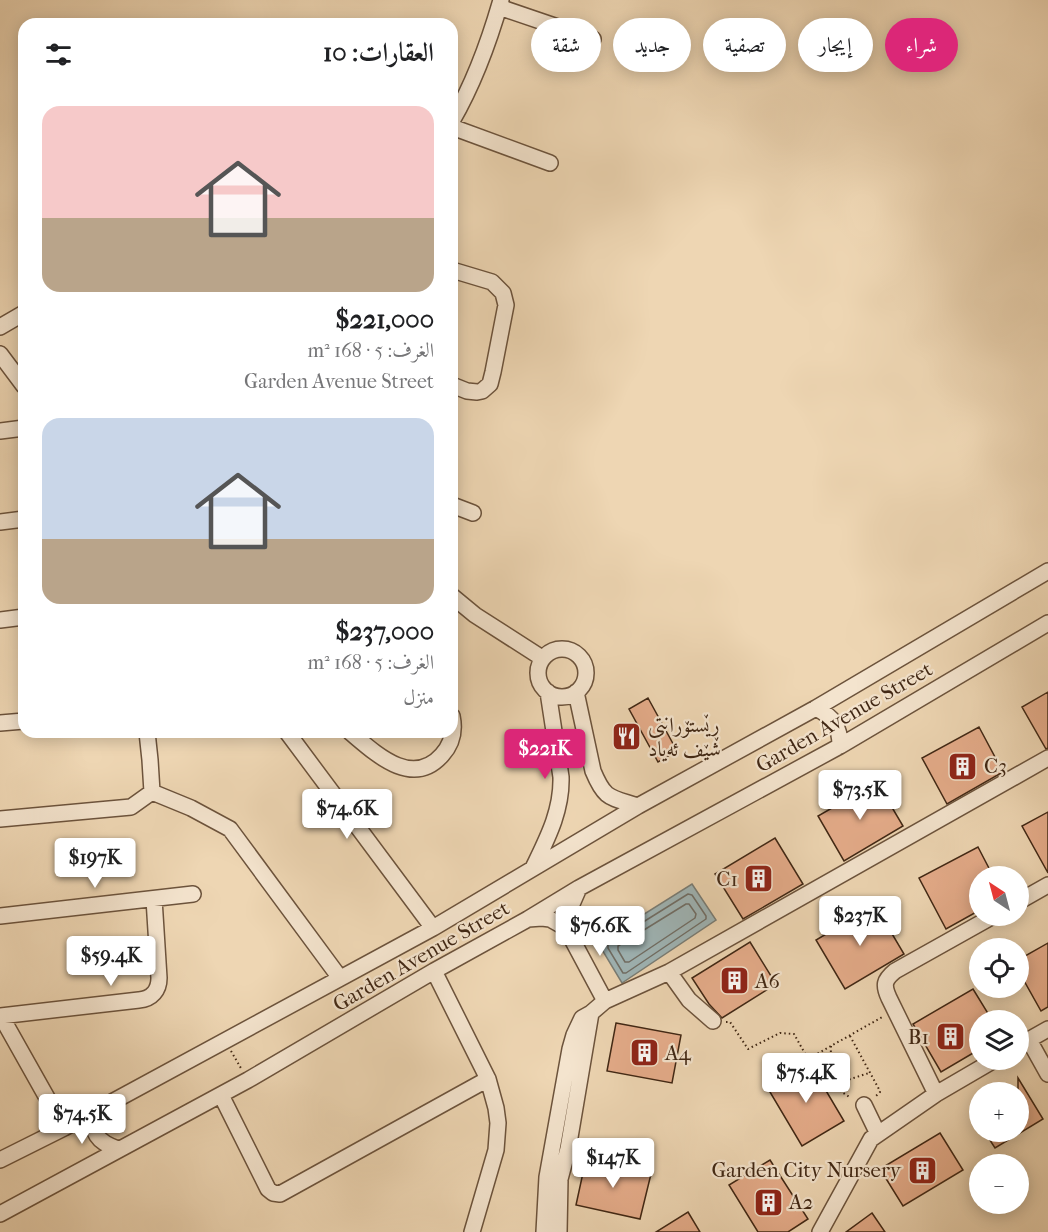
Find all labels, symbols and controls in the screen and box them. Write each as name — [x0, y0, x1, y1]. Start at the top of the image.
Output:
chip: شقة — [531, 18, 601, 72]
chip: جديد — [613, 18, 691, 72]
chip: تصفية — [703, 18, 786, 72]
chip: إيجار — [798, 18, 873, 72]
chip: شراء — [885, 18, 958, 72]
text: العقارات: 10 — [323, 37, 434, 68]
icon: filters — [42, 38, 75, 71]
icon: home — [184, 145, 292, 253]
text: $221,000 — [335, 304, 434, 335]
text: الغرف: 5 · 168 m² — [307, 339, 434, 362]
text: Garden Avenue Street — [244, 370, 434, 393]
icon: home — [184, 457, 292, 565]
text: $237,000 — [335, 616, 434, 647]
text: الغرف: 5 · 168 m² — [307, 651, 434, 674]
street label: Garden Avenue Street — [752, 656, 937, 777]
text: منزل — [403, 686, 434, 709]
place label: ڕێستۆرانتی شێف ئەیاد — [648, 713, 721, 762]
restaurant icon: ڕێستۆرانتی شێف ئەیاد — [611, 721, 643, 753]
pin: $221K — [503, 729, 587, 780]
text: $221K — [518, 737, 572, 760]
building icon: C3 — [947, 750, 979, 782]
place label: C3 — [984, 754, 1007, 778]
pin: $73.5K — [811, 770, 909, 821]
text: $73.5K — [832, 778, 888, 801]
pin: $74.6K — [298, 789, 396, 840]
text: $74.6K — [316, 797, 378, 820]
pin: $197K — [53, 838, 137, 889]
text: $197K — [69, 846, 121, 869]
building icon: C1 — [743, 863, 775, 895]
north arrow — [969, 866, 1029, 926]
map controls — [969, 866, 1029, 1214]
place label: C1 — [716, 867, 738, 891]
street label: Garden Avenue Street — [329, 895, 514, 1016]
pin: $237K — [818, 896, 902, 947]
text: $237K — [833, 904, 887, 927]
pin: $76.6K — [551, 906, 649, 957]
text: $76.6K — [570, 914, 630, 937]
pin: $59.4K — [62, 936, 160, 987]
button: locate — [969, 938, 1029, 998]
text: $59.4K — [81, 944, 141, 967]
building icon: A6 — [718, 965, 750, 997]
place label: A6 — [754, 969, 781, 993]
button: layers — [969, 1010, 1029, 1070]
building icon: B1 — [934, 1021, 966, 1053]
place label: B1 — [908, 1025, 929, 1049]
building icon: A4 — [628, 1037, 660, 1069]
place label: A4 — [664, 1041, 692, 1065]
pin: $75.4K — [757, 1053, 855, 1104]
text: $75.4K — [776, 1061, 836, 1084]
button: + — [969, 1082, 1029, 1142]
pin: $74.5K — [33, 1094, 131, 1145]
text: $74.5K — [53, 1102, 111, 1125]
pin: $147K — [571, 1138, 655, 1189]
text: $147K — [586, 1146, 640, 1169]
building icon: Garden City Nursery — [906, 1154, 938, 1186]
button: − — [969, 1154, 1029, 1214]
place label: Garden City Nursery — [711, 1158, 902, 1182]
building icon: A2 — [752, 1186, 784, 1218]
place label: A2 — [788, 1190, 814, 1214]

